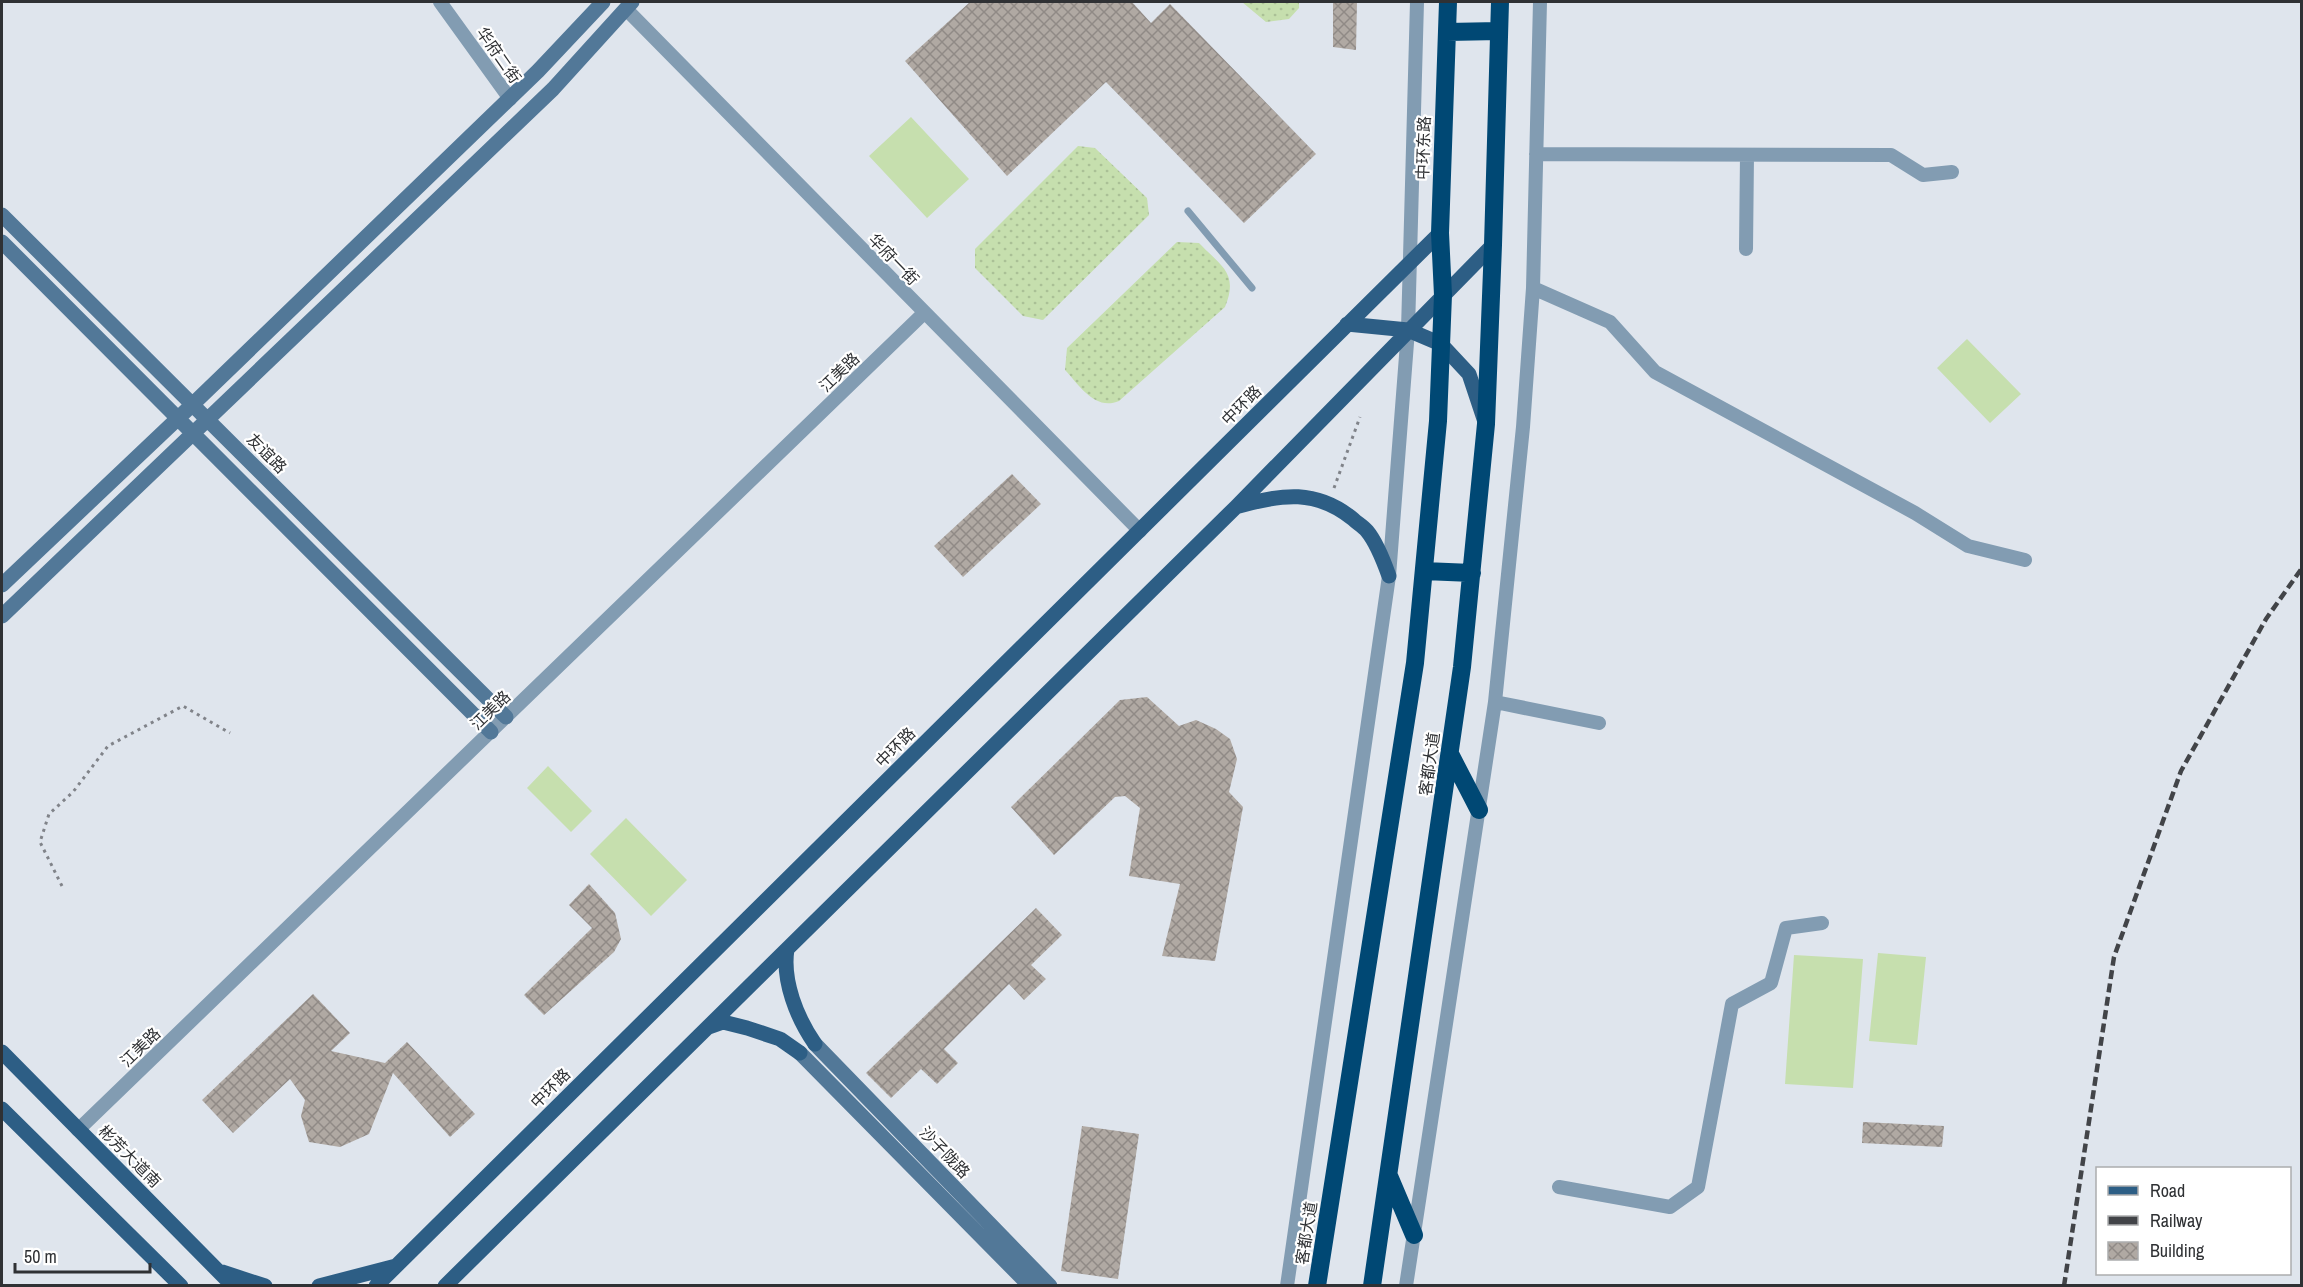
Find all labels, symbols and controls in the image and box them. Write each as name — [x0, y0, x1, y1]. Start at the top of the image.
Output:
street label: 华府二街 — [472, 22, 526, 88]
street label: 中环东路 — [1411, 116, 1435, 180]
street label: 华府一街 — [864, 228, 924, 290]
street label: 江美路 — [814, 347, 864, 397]
street label: 中环路 — [1216, 380, 1266, 430]
street label: 友谊路 — [242, 428, 292, 478]
street label: 江美路 — [465, 685, 515, 735]
street label: 中环路 — [870, 722, 920, 772]
street label: 客都大道 — [1414, 731, 1444, 797]
street label: 江美路 — [115, 1022, 165, 1072]
street label: 中环路 — [525, 1063, 575, 1113]
street label: 彬芳大道南 — [94, 1120, 166, 1192]
street label: 沙子陇路 — [915, 1121, 975, 1183]
legend — [2096, 1167, 2291, 1275]
text: Road — [2150, 1178, 2185, 1203]
street label: 客都大道 — [1290, 1200, 1322, 1266]
text: Railway — [2150, 1208, 2203, 1233]
scale bar — [15, 1236, 150, 1274]
text: Building — [2150, 1238, 2205, 1263]
text: 50 m — [24, 1244, 57, 1269]

